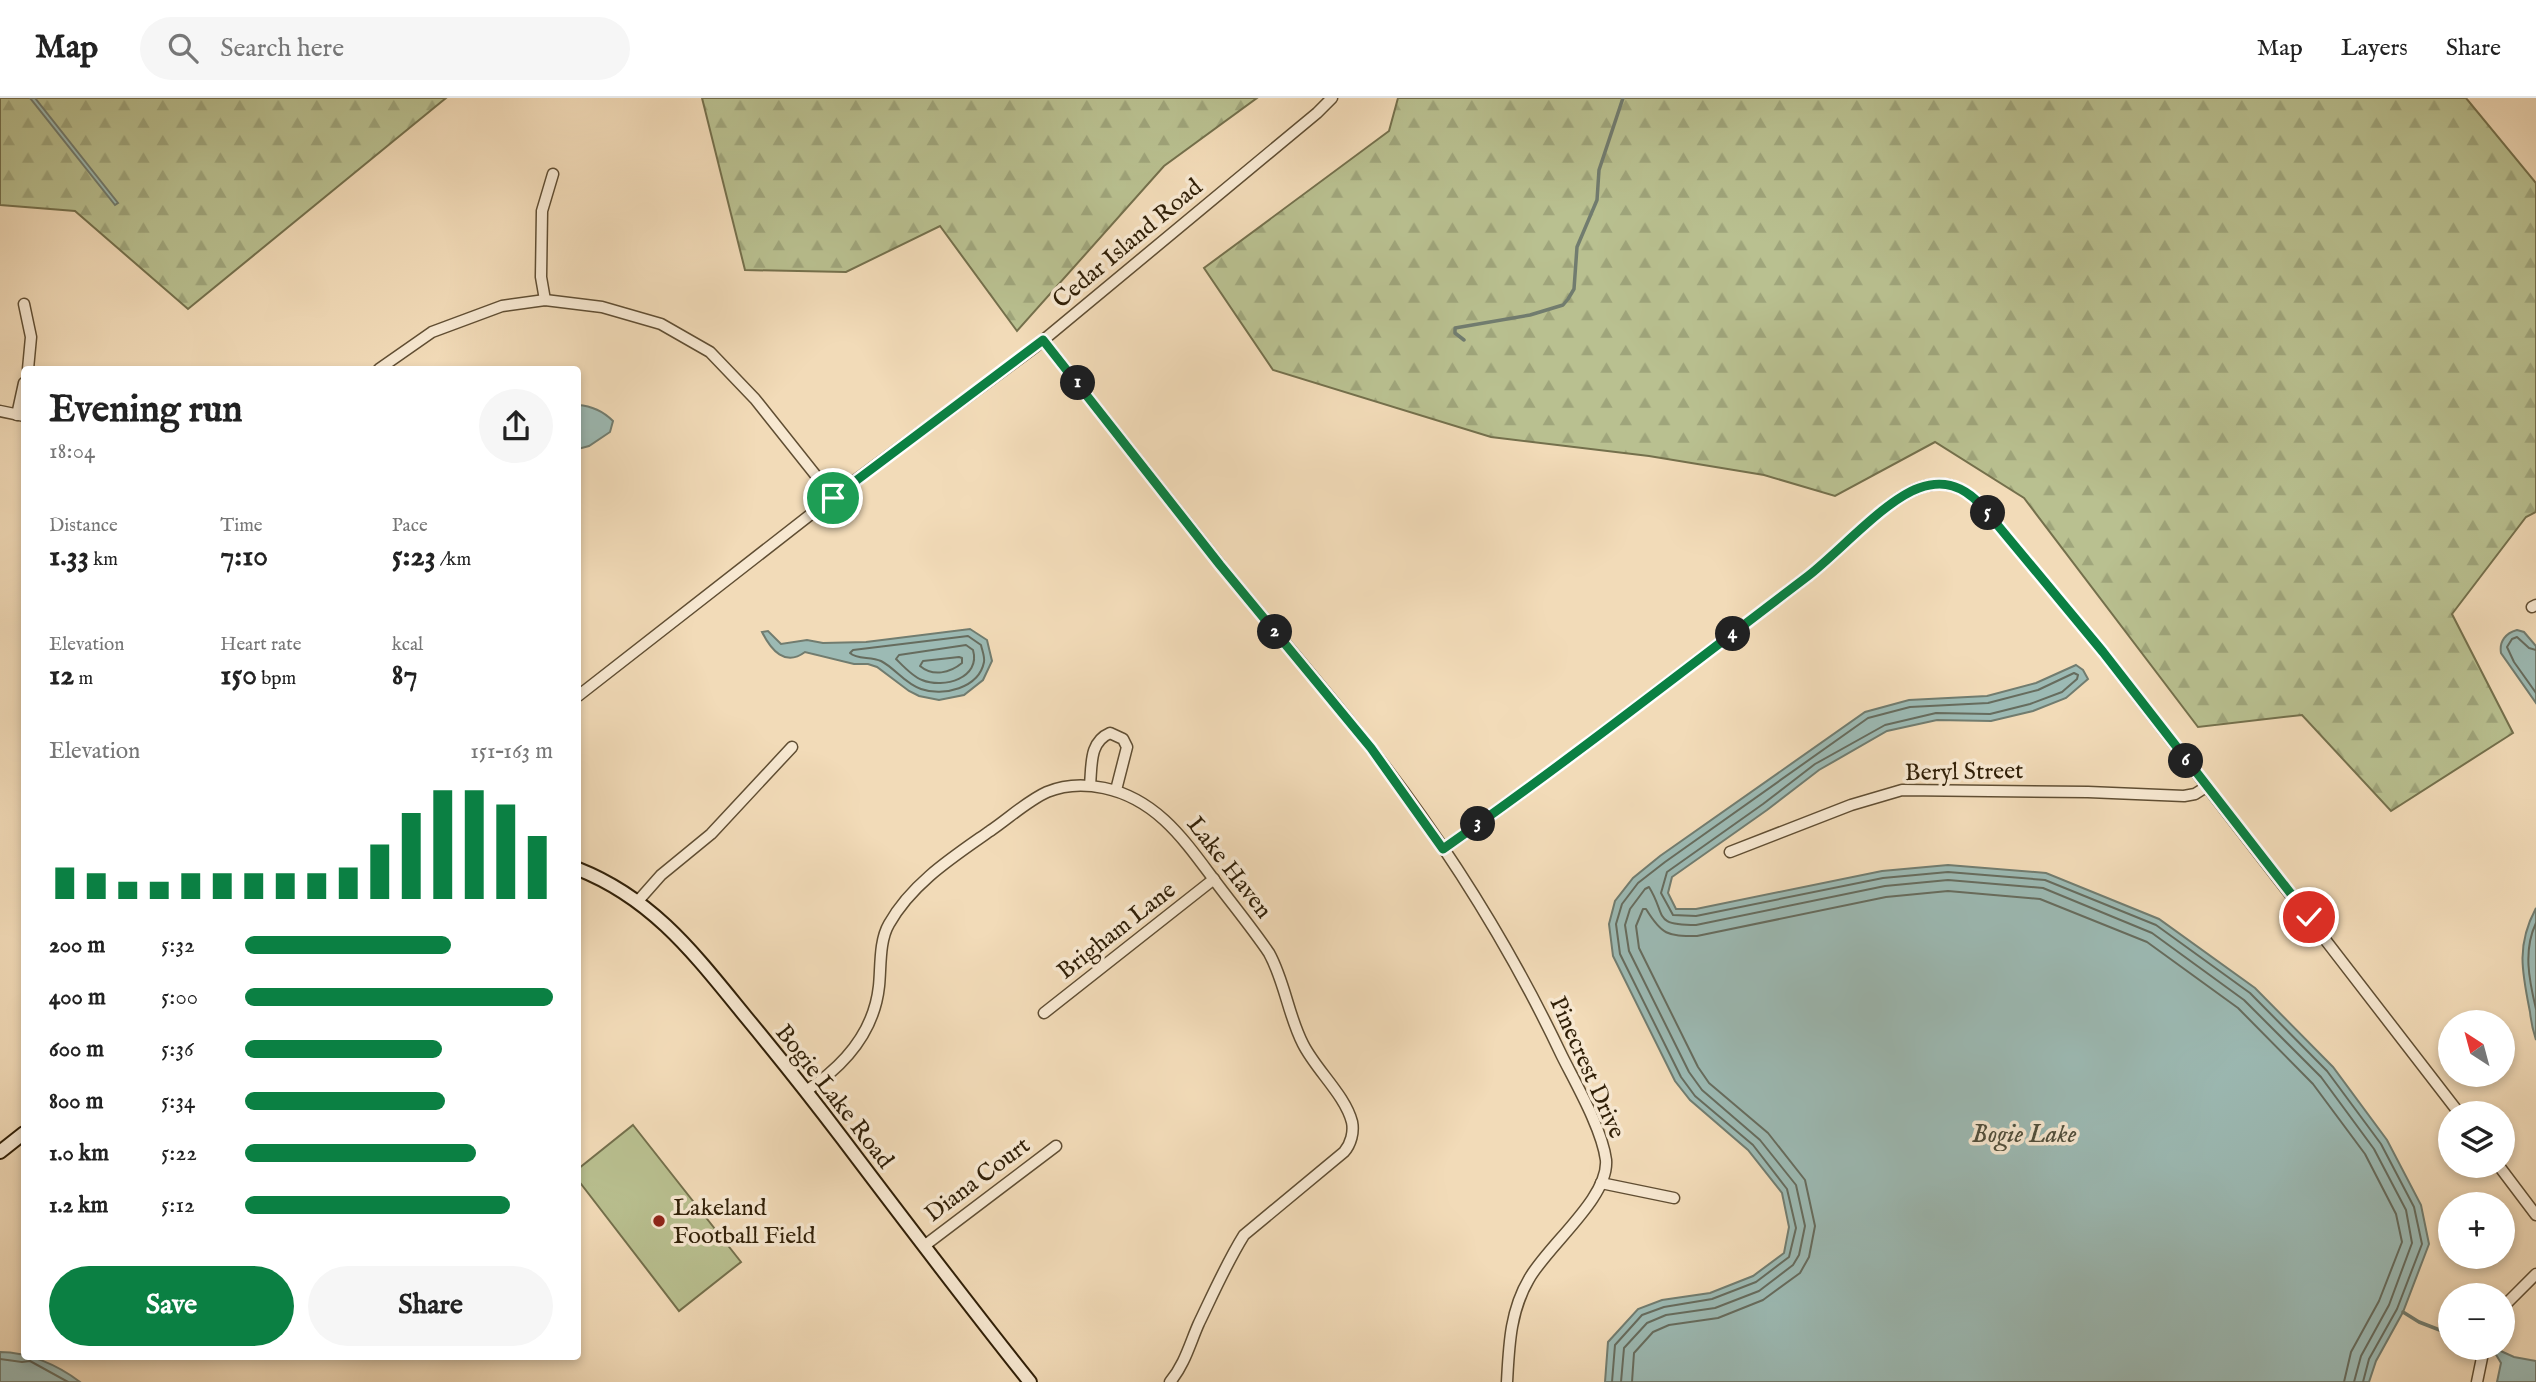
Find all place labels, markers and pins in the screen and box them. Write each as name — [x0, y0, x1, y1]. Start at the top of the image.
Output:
pin: 1 — [1060, 366, 1096, 400]
pin — [803, 468, 863, 528]
pin: 5 — [1970, 496, 2006, 530]
pin: 2 — [1258, 614, 1292, 650]
pin: 4 — [1716, 616, 1750, 652]
pin: 6 — [2168, 744, 2204, 778]
pin: 3 — [1460, 806, 1496, 842]
pin — [2279, 887, 2339, 947]
place label: Lakeland Football Field — [673, 1193, 816, 1252]
marker: Lakeland Football Field — [651, 1213, 667, 1229]

